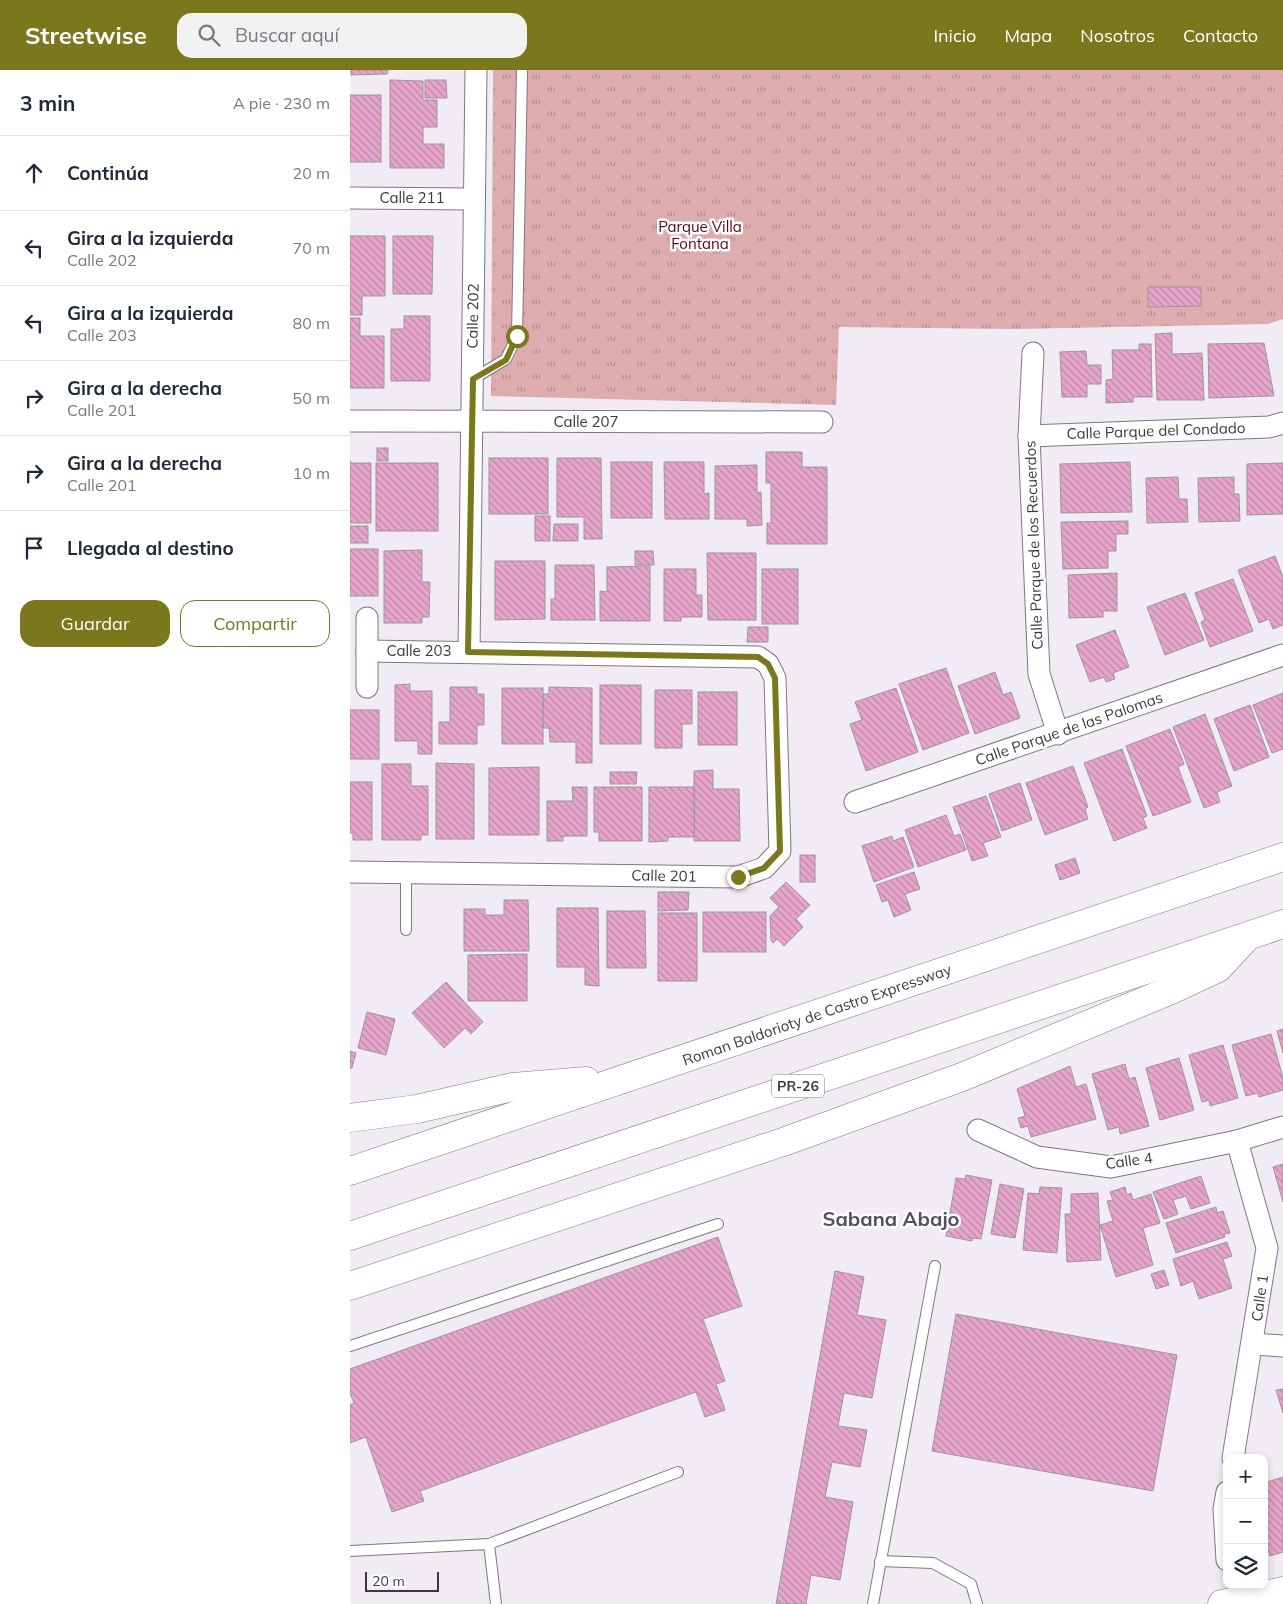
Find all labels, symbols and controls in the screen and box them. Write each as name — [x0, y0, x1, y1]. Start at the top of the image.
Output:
search box — [177, 13, 527, 58]
text: Streetwise — [25, 20, 147, 50]
icon: search — [195, 21, 223, 49]
text: Buscar aquí — [235, 23, 339, 47]
text: Inicio — [933, 24, 976, 47]
text: Mapa — [1004, 24, 1052, 47]
text: Nosotros — [1080, 24, 1155, 47]
text: Contacto — [1183, 24, 1258, 47]
text: 3 min — [20, 90, 75, 116]
text: A pie · 230 m — [233, 93, 330, 113]
icon: ahead — [20, 159, 48, 187]
text: Continúa — [67, 161, 149, 185]
text: 20 m — [293, 163, 330, 183]
street label: Calle 211 — [379, 188, 445, 207]
park label: Parque Villa Fontana — [658, 217, 742, 253]
text: Gira a la izquierda — [67, 226, 233, 250]
icon: left — [20, 234, 48, 262]
text: 70 m — [293, 238, 330, 258]
text: Calle 202 — [67, 250, 137, 270]
street label: Calle 202 — [462, 283, 483, 349]
text: Gira a la izquierda — [67, 301, 233, 325]
icon: left — [20, 309, 48, 337]
text: 80 m — [293, 313, 330, 333]
text: Calle 203 — [67, 325, 137, 345]
route start — [506, 325, 529, 348]
text: Gira a la derecha — [67, 376, 222, 400]
icon: right — [20, 384, 48, 412]
text: 50 m — [293, 388, 330, 408]
text: Calle 201 — [67, 400, 137, 420]
street label: Calle 207 — [553, 412, 619, 431]
street label: Calle Parque del Condado — [1066, 418, 1246, 443]
street label: Calle Parque de los Recuerdos — [1020, 440, 1047, 650]
text: Gira a la derecha — [67, 451, 222, 475]
icon: right — [20, 459, 48, 487]
text: 10 m — [293, 463, 330, 483]
text: Calle 201 — [67, 475, 137, 495]
icon: arrive — [20, 534, 48, 562]
text: Llegada al destino — [67, 536, 234, 560]
button: Guardar — [20, 600, 170, 647]
button: Compartir — [180, 600, 330, 647]
street label: Calle 203 — [386, 641, 452, 660]
street label: Calle Parque de las Palomas — [973, 687, 1165, 770]
street label: Calle 201 — [631, 865, 697, 886]
route end — [727, 866, 750, 889]
street label: Roman Baldorioty de Castro Expressway — [680, 959, 954, 1070]
road number: PR-26 — [772, 1074, 824, 1098]
street label: Calle 4 — [1104, 1148, 1154, 1173]
district label: Sabana Abajo — [823, 1206, 960, 1231]
street label: Calle 1 — [1247, 1273, 1272, 1323]
map controls — [1223, 1454, 1268, 1589]
button: + — [1223, 1454, 1268, 1499]
button: − — [1223, 1499, 1268, 1544]
button: layers — [1223, 1544, 1268, 1589]
scale bar — [365, 1569, 439, 1592]
text: 20 m — [372, 1572, 405, 1590]

